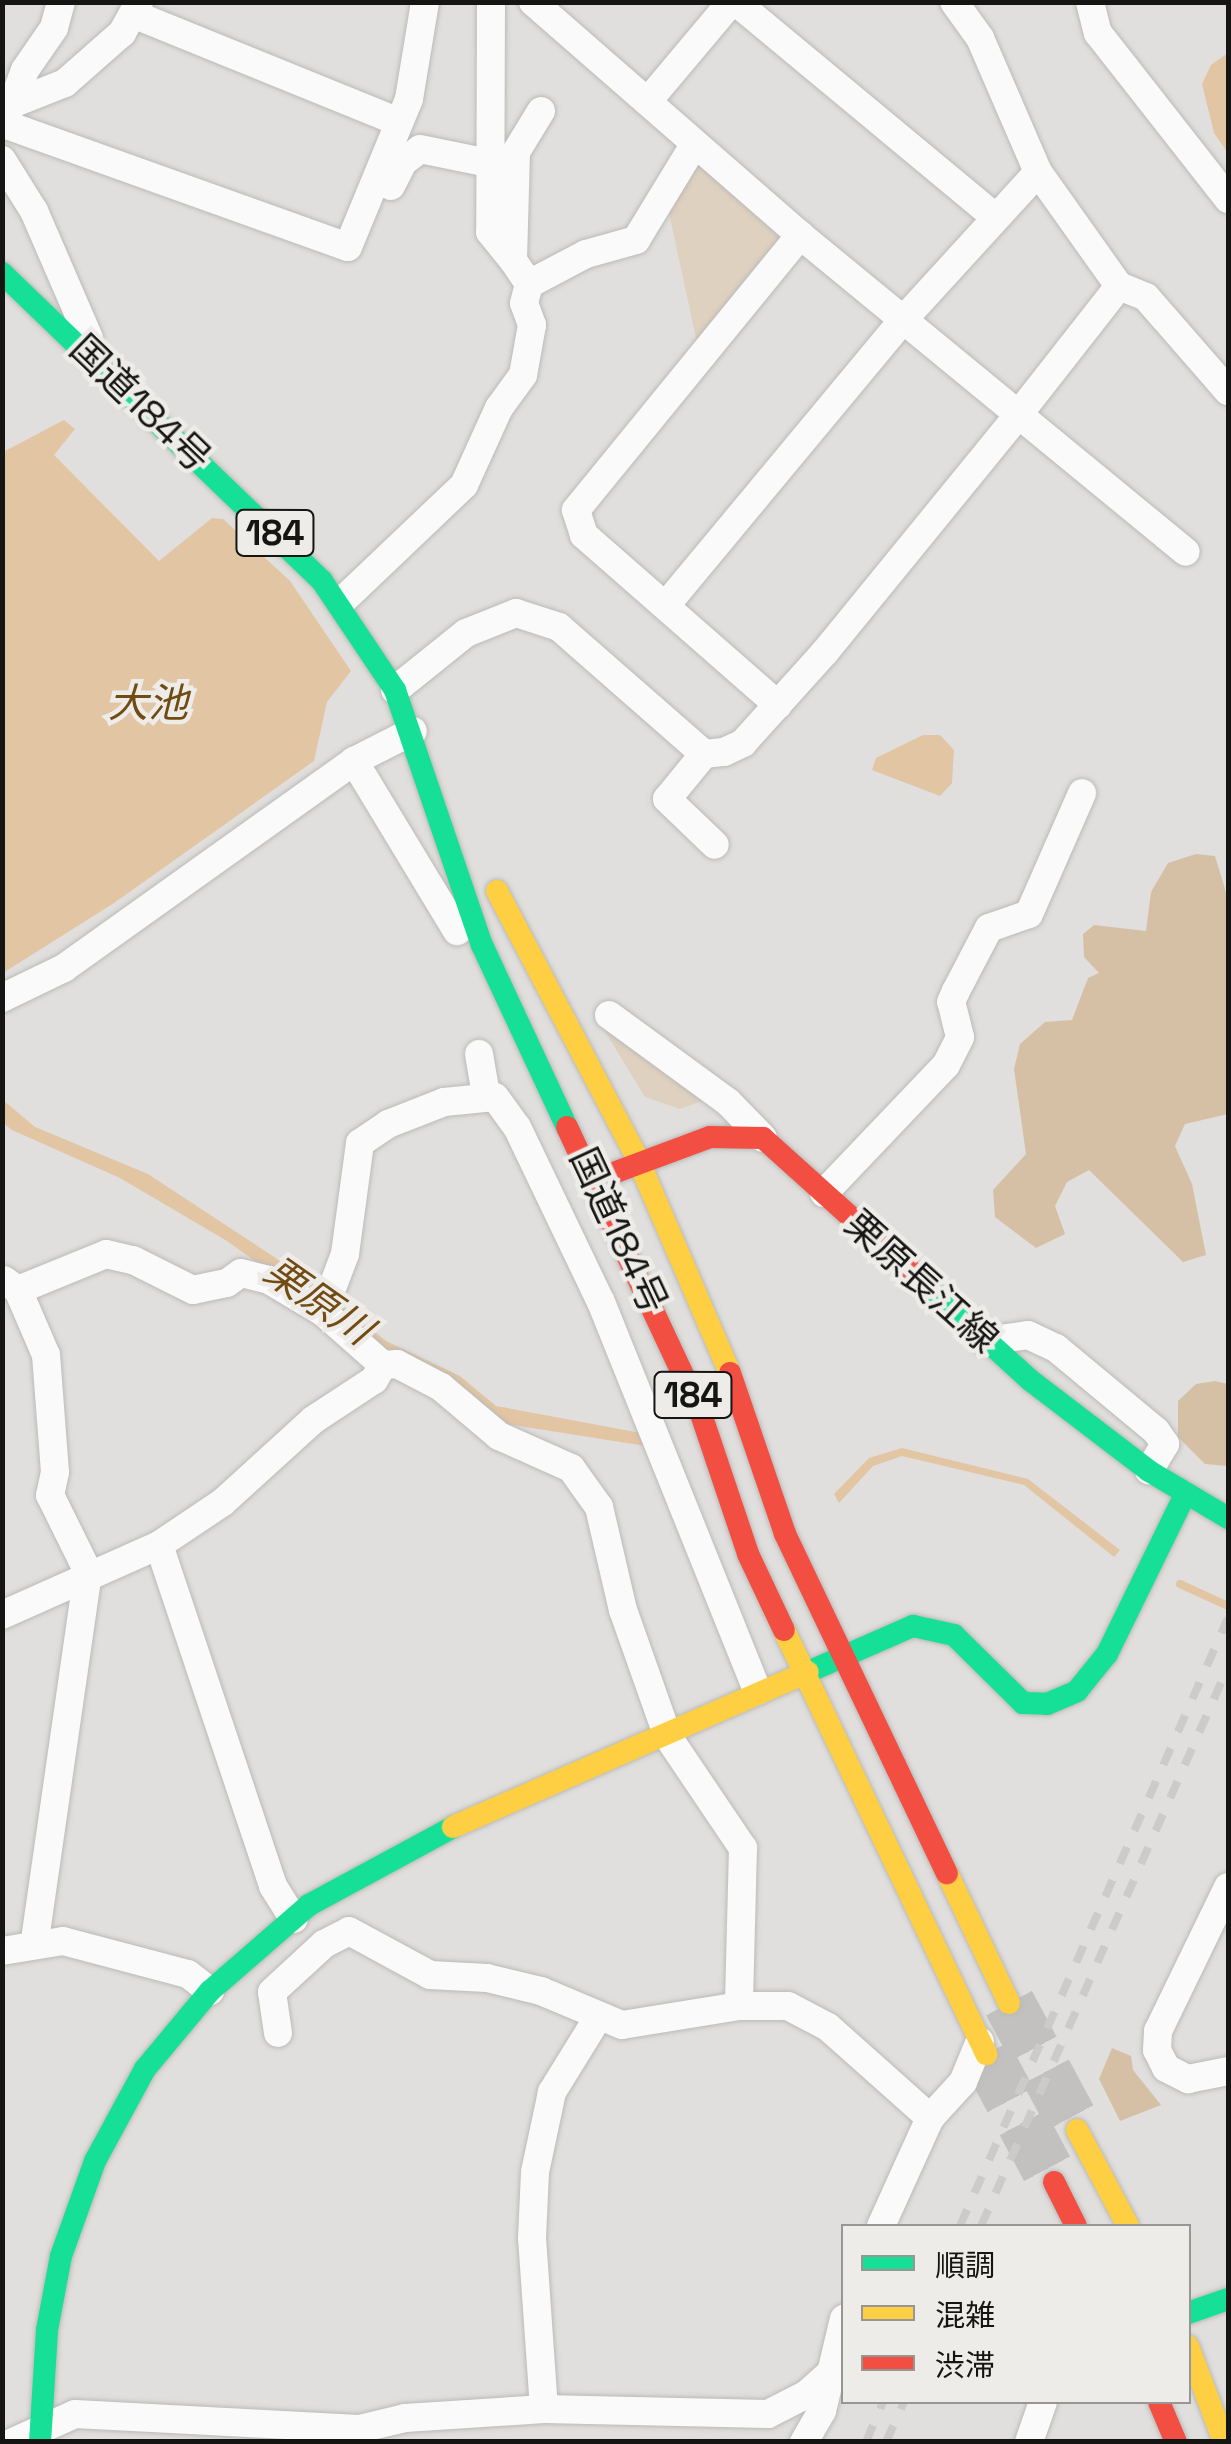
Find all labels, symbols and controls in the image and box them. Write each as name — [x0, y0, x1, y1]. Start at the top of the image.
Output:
street label: 国道184号 — [60, 326, 220, 482]
road number: 184 — [235, 503, 315, 563]
water label: 大池 — [108, 680, 188, 728]
street label: 国道184号 — [560, 1141, 676, 1321]
street label: 栗原長江線 — [835, 1201, 1007, 1363]
water label: 栗原川 — [255, 1247, 381, 1355]
road number: 184 — [653, 1365, 733, 1425]
legend — [841, 2224, 1191, 2404]
text: 順調 — [935, 2246, 995, 2285]
text: 混雑 — [935, 2296, 995, 2335]
text: 渋滞 — [935, 2346, 995, 2385]

